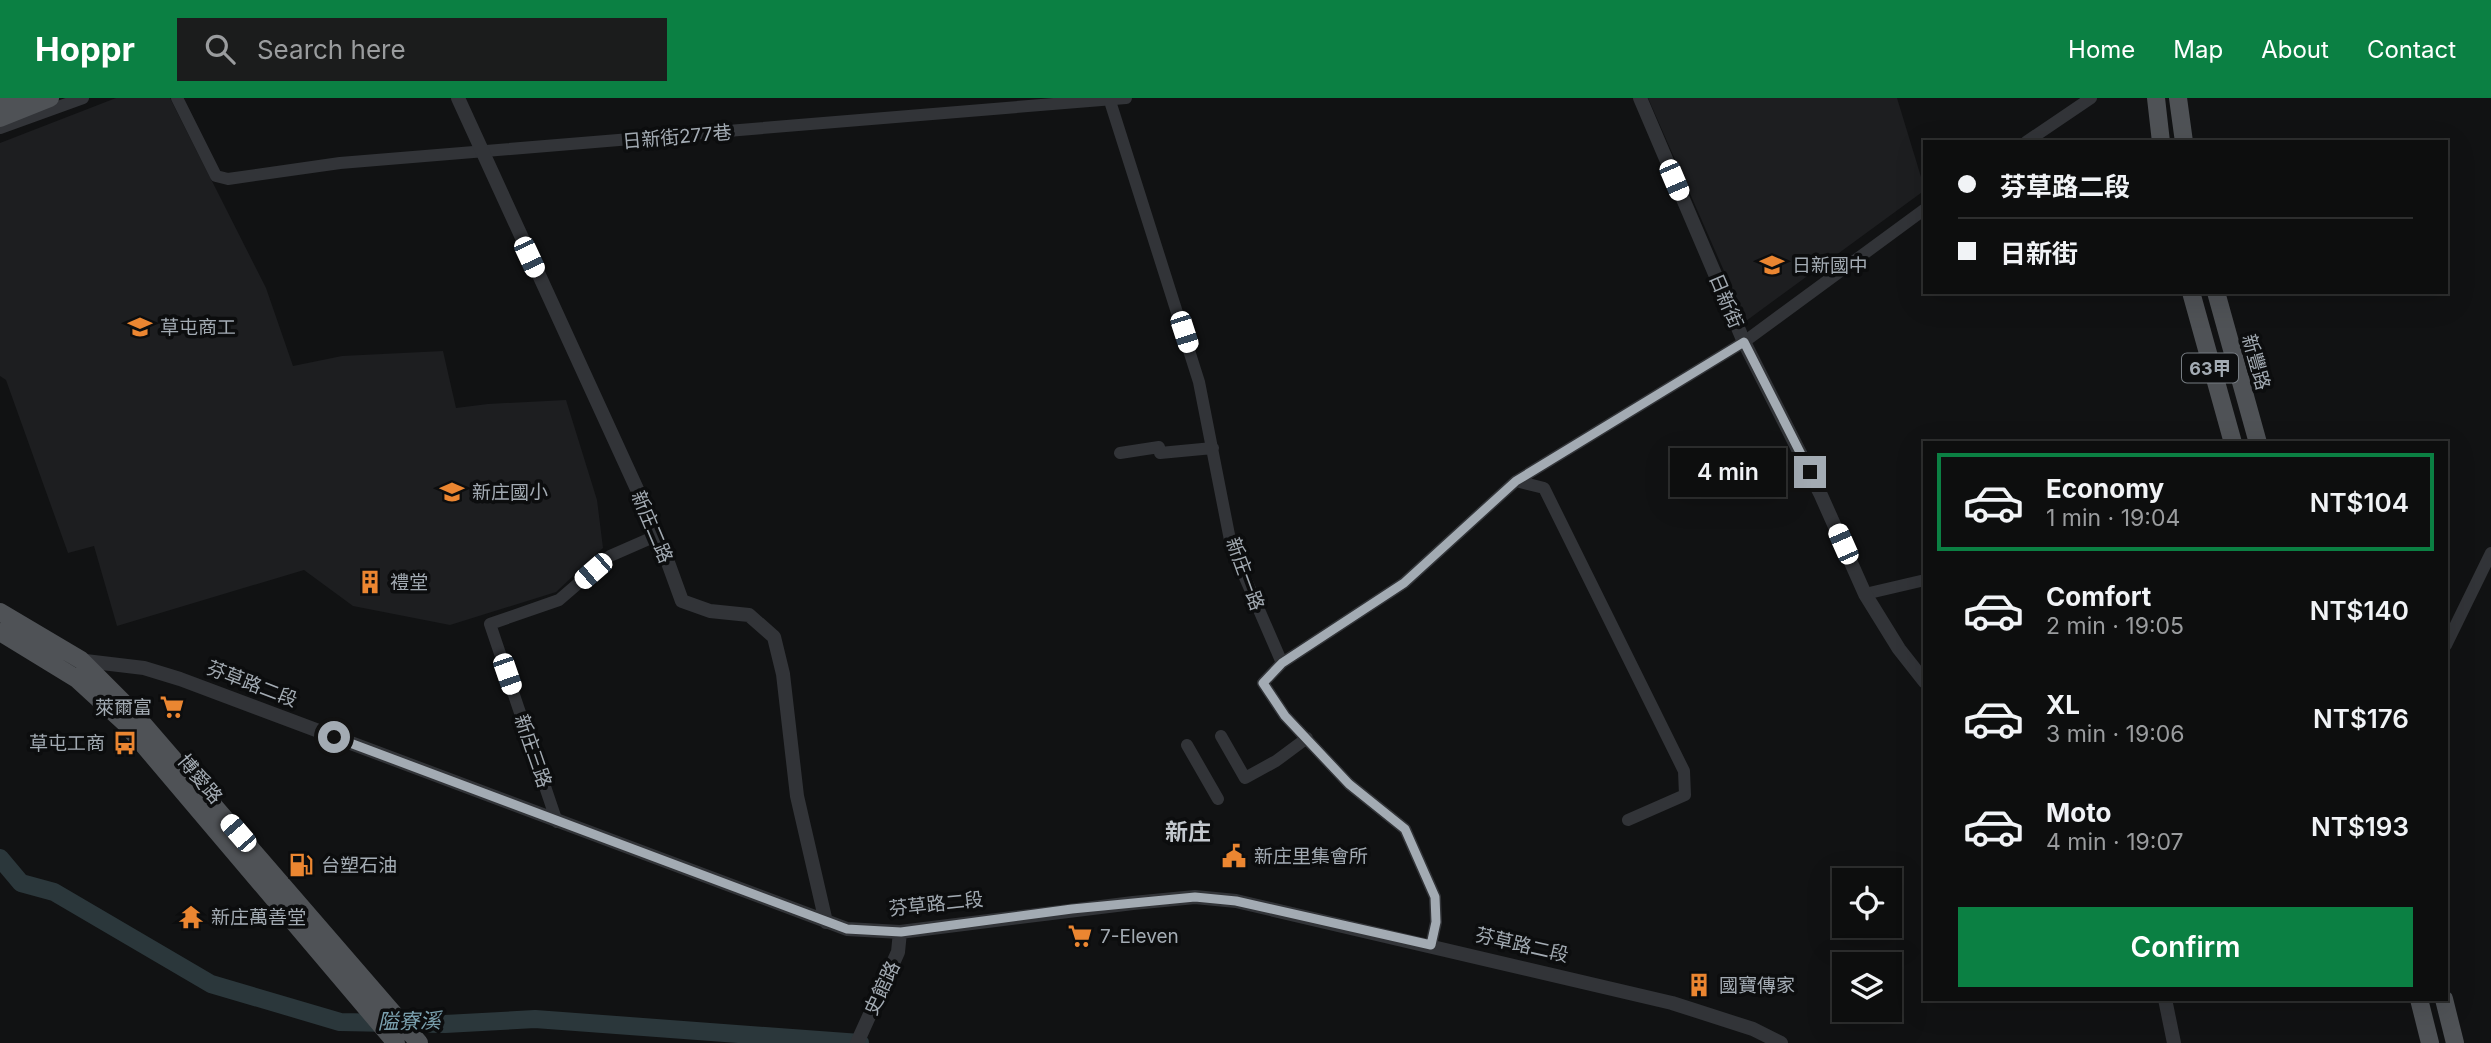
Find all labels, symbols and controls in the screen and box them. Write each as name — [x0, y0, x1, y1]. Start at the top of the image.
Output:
search box — [177, 18, 667, 81]
text: Hoppr — [35, 29, 135, 69]
icon: search — [201, 30, 239, 68]
text: Search here — [257, 34, 406, 65]
text: Home — [2068, 35, 2135, 64]
text: Map — [2173, 35, 2223, 64]
text: About — [2261, 35, 2329, 64]
text: Contact — [2367, 35, 2456, 64]
street label: 日新街277巷 — [621, 121, 733, 153]
car — [1657, 157, 1692, 203]
text: 芬草路二段 — [2000, 171, 2130, 202]
car — [511, 234, 548, 280]
text: 日新街 — [2000, 238, 2078, 269]
school or university icon: 日新國中 — [1758, 251, 1786, 279]
place label: 日新國中 — [1792, 254, 1868, 277]
street label: 日新街 — [1704, 270, 1748, 332]
car — [1168, 309, 1201, 355]
school or university icon: 草屯商工 — [126, 313, 154, 341]
place label: 草屯商工 — [160, 316, 236, 339]
street label: 新豐路 — [2237, 331, 2275, 393]
road number: 63甲 — [2182, 354, 2238, 382]
callout: 4 min — [1670, 448, 1786, 496]
route end — [1794, 456, 1826, 488]
text: 4 min — [1697, 458, 1759, 486]
icon: car — [1962, 471, 2025, 534]
text: Economy — [2046, 473, 2164, 504]
school or university icon: 新庄國小 — [438, 478, 466, 506]
place label: 新庄國小 — [472, 481, 548, 504]
text: NT$104 — [2310, 487, 2409, 518]
street label: 新庄二路 — [627, 488, 677, 566]
text: 1 min · 19:04 — [2046, 504, 2180, 532]
car — [1825, 521, 1862, 567]
street label: 新庄一路 — [1221, 534, 1269, 614]
car — [571, 549, 616, 593]
building icon: 禮堂 — [356, 568, 384, 596]
place label: 禮堂 — [390, 571, 428, 594]
icon: car — [1962, 579, 2025, 642]
text: Comfort — [2046, 581, 2151, 612]
text: NT$140 — [2310, 595, 2409, 626]
text: 2 min · 19:05 — [2046, 612, 2184, 640]
car — [491, 651, 524, 697]
street label: 芬草路二段 — [204, 656, 300, 712]
icon: car — [1962, 687, 2025, 750]
text: XL — [2046, 689, 2080, 720]
supermarket icon: 萊爾富 — [158, 693, 186, 721]
place label: 萊爾富 — [95, 696, 152, 719]
text: NT$176 — [2313, 703, 2409, 734]
street label: 新庄三路 — [510, 711, 556, 791]
text: 3 min · 19:06 — [2046, 720, 2185, 748]
route start — [318, 721, 350, 753]
bus stop icon: 草屯工商 — [111, 729, 139, 757]
place label: 草屯工商 — [29, 732, 105, 755]
street label: 博愛路 — [173, 750, 227, 808]
icon: car — [1962, 795, 2025, 858]
text: Moto — [2046, 797, 2111, 828]
car — [217, 810, 260, 856]
text: NT$193 — [2311, 811, 2409, 842]
district label: 新庄 — [1165, 818, 1211, 846]
text: 4 min · 19:07 — [2046, 828, 2184, 856]
public building icon: 新庄里集會所 — [1220, 842, 1248, 870]
place label: 新庄里集會所 — [1254, 845, 1368, 868]
fuel station icon: 台塑石油 — [287, 851, 315, 879]
place label: 台塑石油 — [321, 854, 397, 877]
map controls — [1832, 868, 1902, 1022]
button: locate — [1832, 868, 1902, 938]
street label: 芬草路二段 — [888, 888, 984, 920]
temple icon: 新庄萬善堂 — [177, 903, 205, 931]
place label: 新庄萬善堂 — [211, 906, 306, 929]
button: Confirm — [1958, 907, 2413, 987]
supermarket icon: 7-Eleven — [1066, 922, 1094, 950]
street label: 芬草路二段 — [1473, 923, 1571, 967]
place label: 7-Eleven — [1100, 925, 1179, 948]
button: layers — [1832, 952, 1902, 1022]
street label: 史館路 — [860, 957, 904, 1019]
building icon: 國寶傳家 — [1685, 971, 1713, 999]
place label: 國寶傳家 — [1719, 974, 1795, 997]
water label: 隘寮溪 — [377, 1008, 444, 1034]

